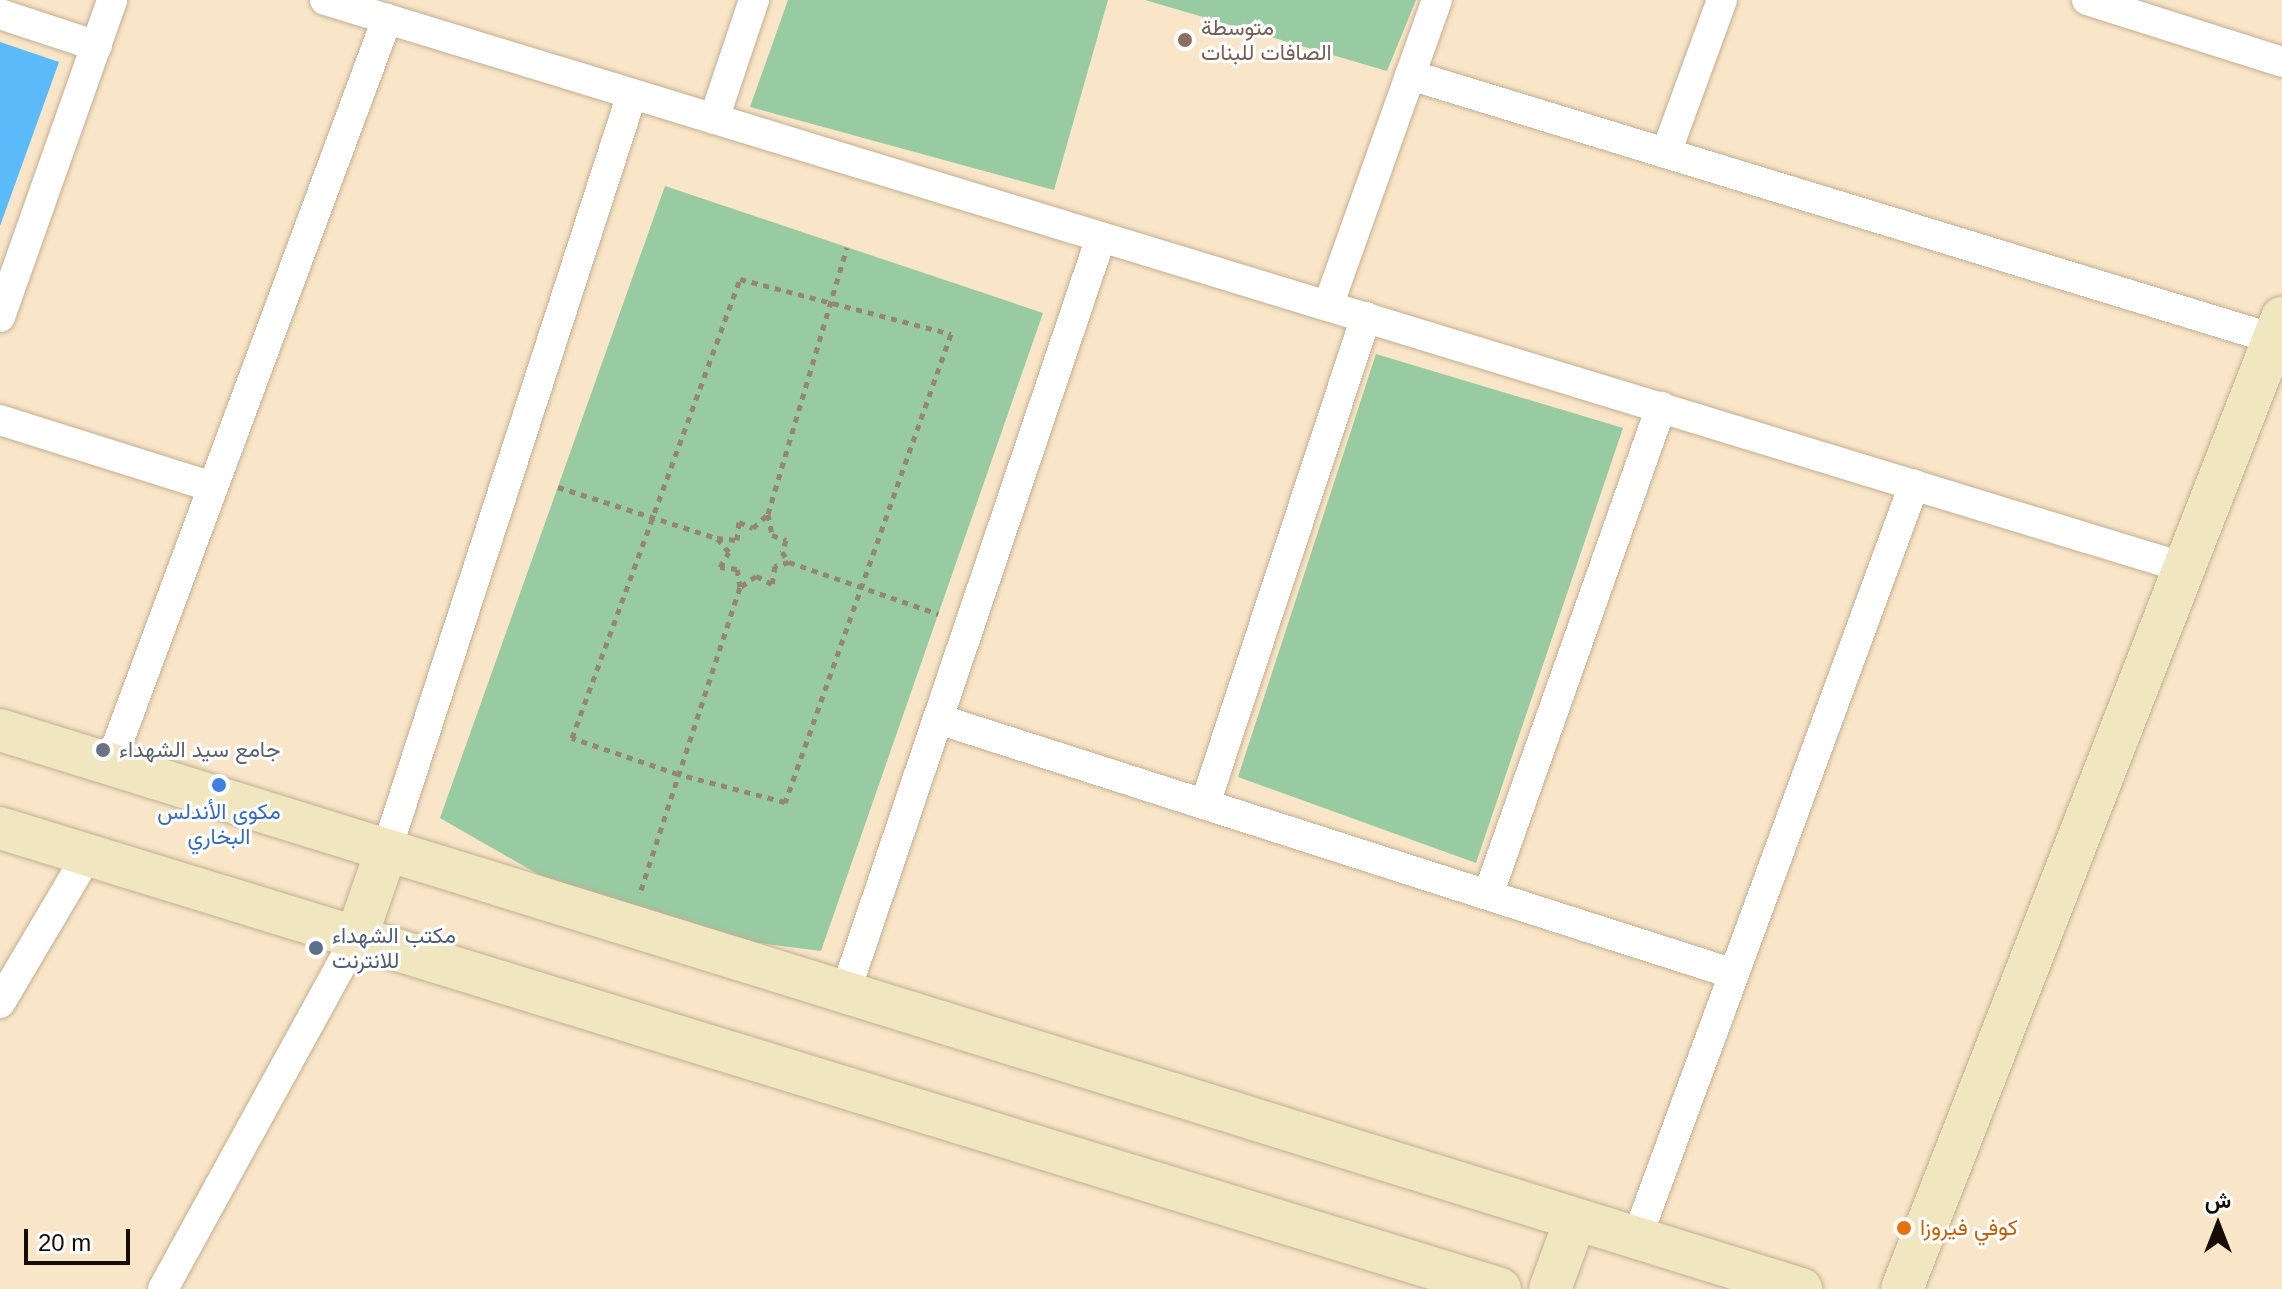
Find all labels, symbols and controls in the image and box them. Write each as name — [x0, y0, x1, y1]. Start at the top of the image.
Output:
place label: متوسطة الصافات للبنات — [1201, 14, 1332, 66]
marker: متوسطة الصافات للبنات — [1176, 31, 1194, 49]
place label: جامع سيد الشهداء — [119, 737, 280, 763]
marker: جامع سيد الشهداء — [94, 741, 112, 759]
marker: مكوى الأندلس البخاري — [210, 776, 228, 794]
place label: مكوى الأندلس البخاري — [157, 798, 281, 850]
place label: مكتب الشهداء للانترنت — [332, 922, 456, 974]
marker: مكتب الشهداء للانترنت — [307, 939, 325, 957]
north arrow — [2178, 1185, 2258, 1265]
text: ش — [2205, 1188, 2231, 1213]
scale bar — [28, 1213, 134, 1263]
place label: كوفي فيروزا — [1920, 1215, 2018, 1241]
marker: كوفي فيروزا — [1895, 1219, 1913, 1237]
text: 20 m — [38, 1229, 91, 1256]

